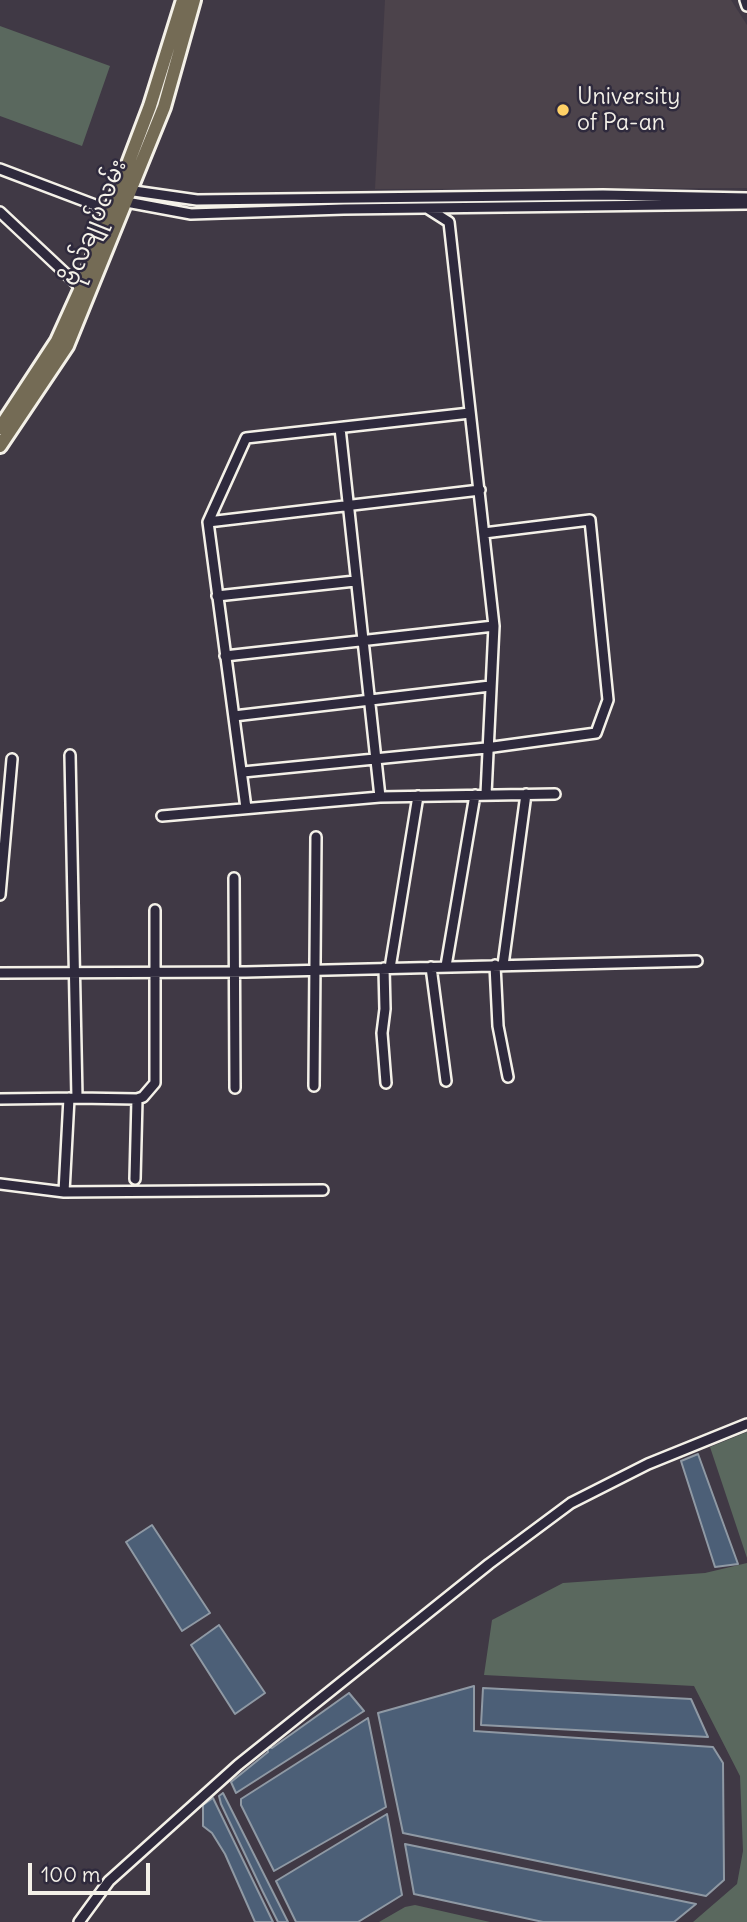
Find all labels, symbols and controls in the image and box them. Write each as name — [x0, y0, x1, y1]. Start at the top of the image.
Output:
place label: University of Pa-an — [577, 83, 680, 137]
marker: University of Pa-an — [555, 102, 571, 118]
street label: ဗိုလ်ချုပ်လမ်း — [57, 156, 133, 290]
scale bar — [32, 1848, 154, 1892]
text: 100 m — [41, 1861, 100, 1888]

